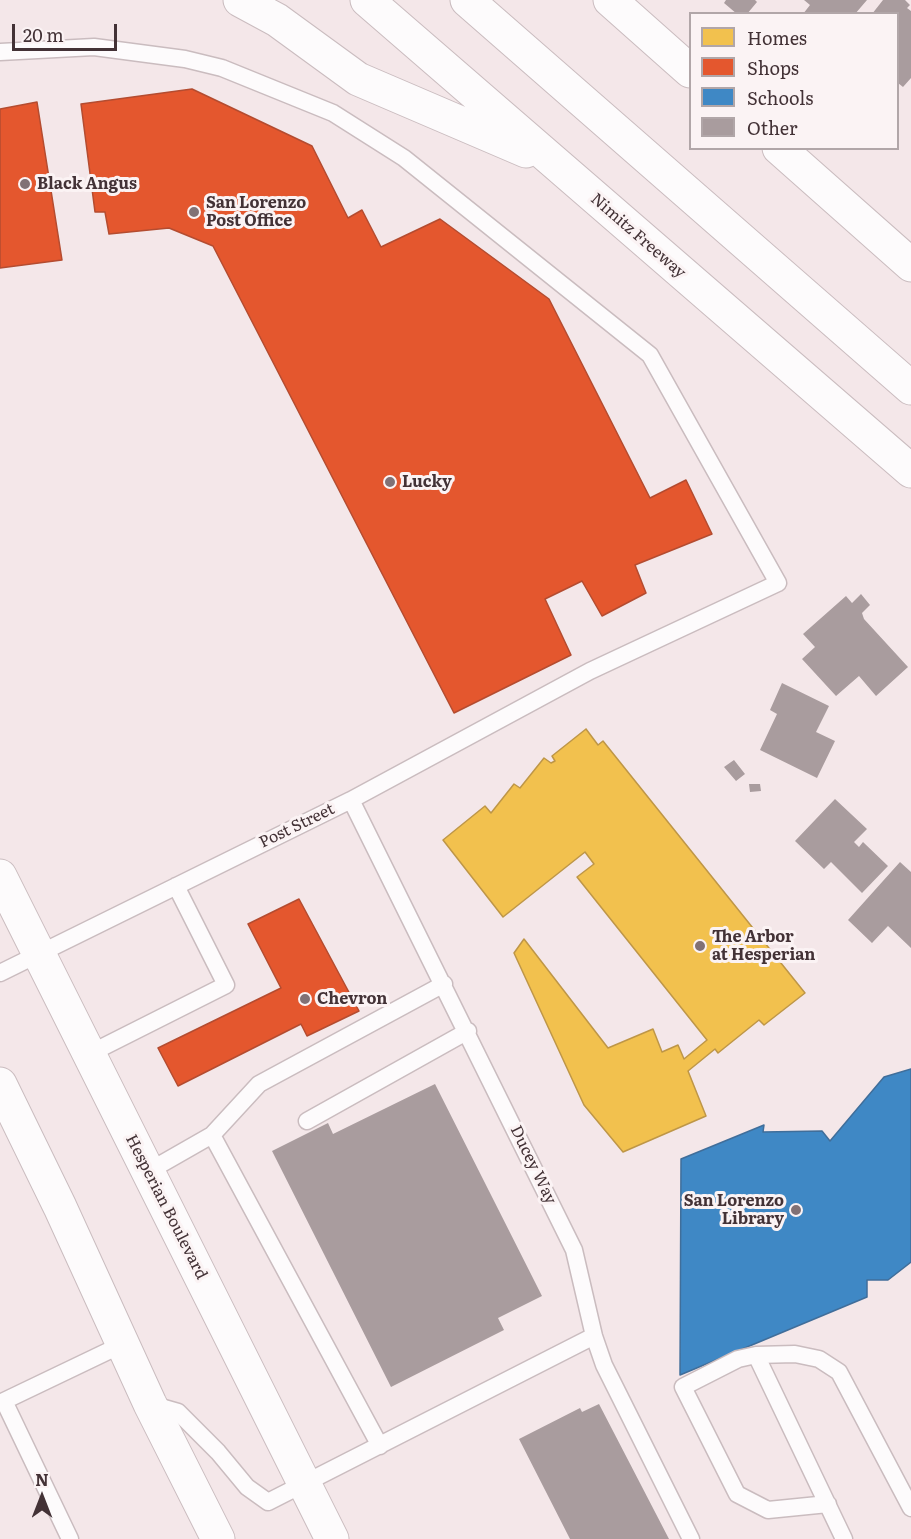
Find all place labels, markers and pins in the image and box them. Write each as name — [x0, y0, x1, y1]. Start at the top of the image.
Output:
place label: Black Angus — [37, 174, 137, 194]
marker: Black Angus — [18, 177, 32, 191]
place label: San Lorenzo Post Office — [206, 193, 306, 231]
marker: San Lorenzo Post Office — [187, 205, 201, 219]
place label: Lucky — [402, 472, 452, 492]
marker: Lucky — [383, 475, 397, 489]
place label: The Arbor at Hesperian — [712, 927, 815, 965]
marker: The Arbor at Hesperian — [693, 939, 707, 953]
place label: Chevron — [317, 989, 387, 1009]
marker: Chevron — [298, 992, 312, 1006]
place label: San Lorenzo Library — [684, 1191, 784, 1229]
marker: San Lorenzo Library — [789, 1203, 803, 1217]

